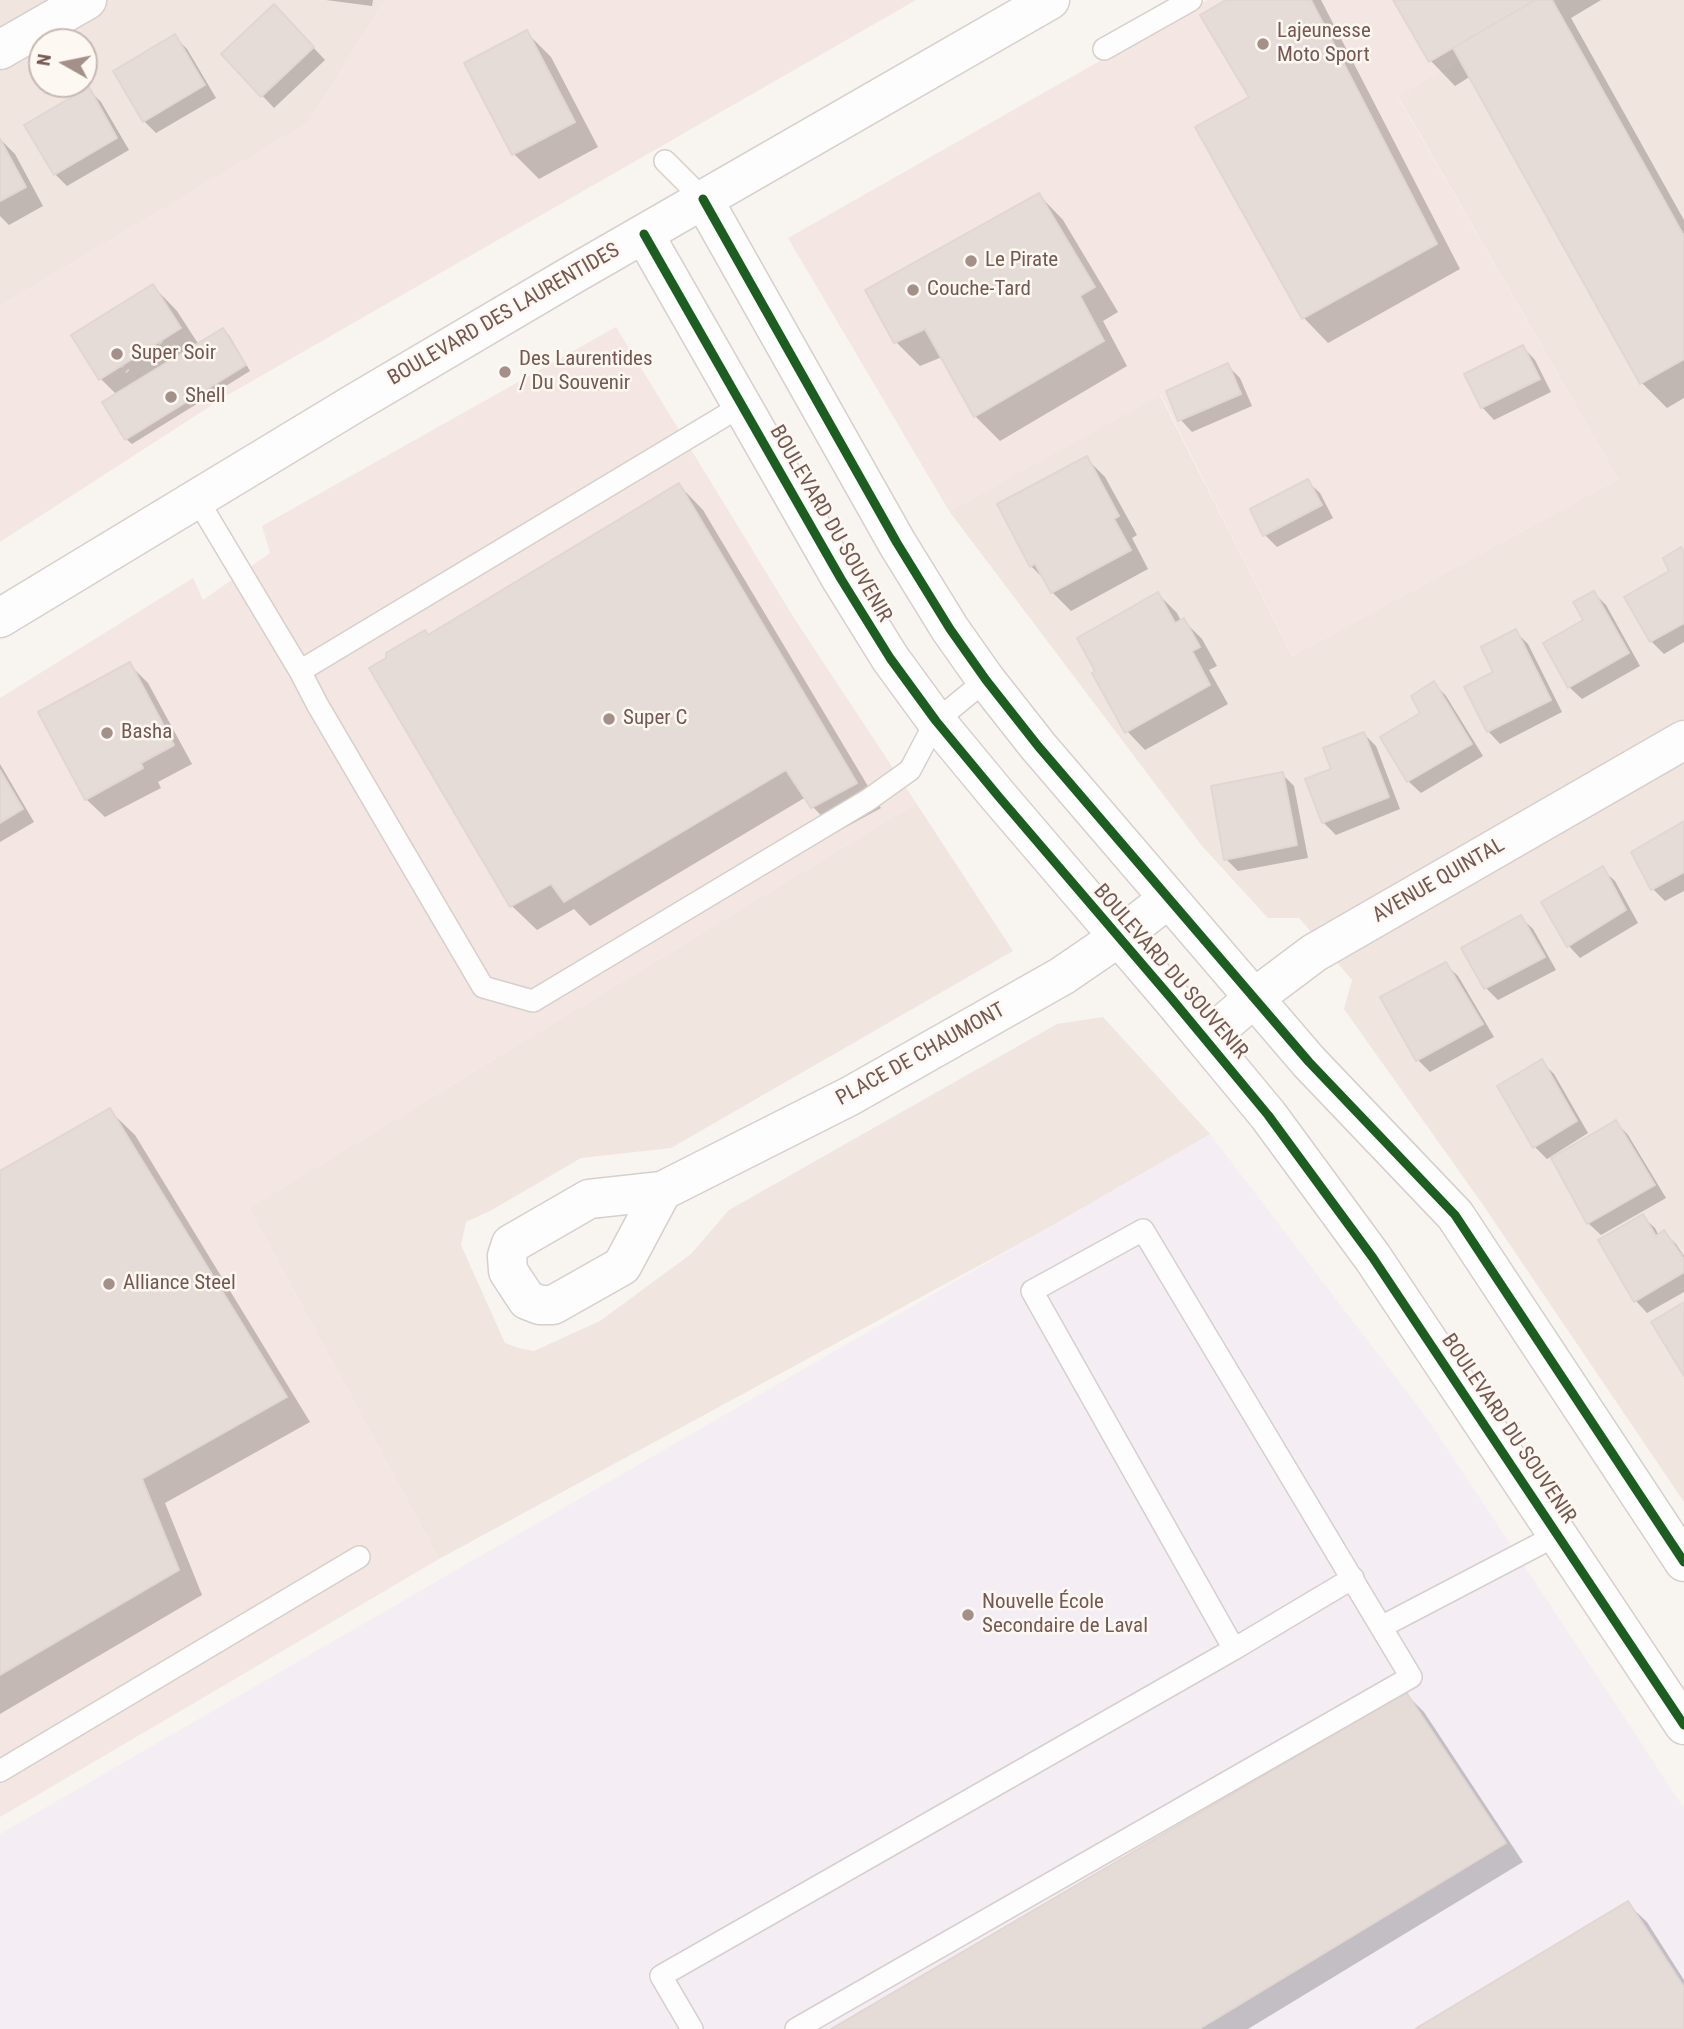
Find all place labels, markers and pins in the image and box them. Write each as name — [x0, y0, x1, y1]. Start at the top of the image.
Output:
place label: Lajeunesse Moto Sport — [1277, 19, 1371, 69]
marker: Lajeunesse Moto Sport — [1255, 36, 1271, 52]
place label: Le Pirate — [985, 248, 1058, 274]
marker: Le Pirate — [963, 253, 979, 269]
place label: Couche-Tard — [927, 277, 1031, 303]
marker: Couche-Tard — [905, 282, 921, 298]
place label: Super Soir — [131, 341, 216, 367]
marker: Super Soir — [109, 346, 125, 362]
place label: Des Laurentides / Du Souvenir — [519, 347, 653, 397]
marker: Des Laurentides / Du Souvenir — [497, 364, 513, 380]
place label: Shell — [185, 384, 226, 410]
marker: Shell — [163, 389, 179, 405]
place label: Super C — [623, 706, 687, 732]
marker: Super C — [601, 711, 617, 727]
place label: Basha — [121, 720, 172, 746]
marker: Basha — [99, 725, 115, 741]
place label: Alliance Steel — [123, 1271, 236, 1297]
marker: Alliance Steel — [101, 1276, 117, 1292]
place label: Nouvelle École Secondaire de Laval — [982, 1590, 1148, 1640]
marker: Nouvelle École Secondaire de Laval — [960, 1607, 976, 1623]

